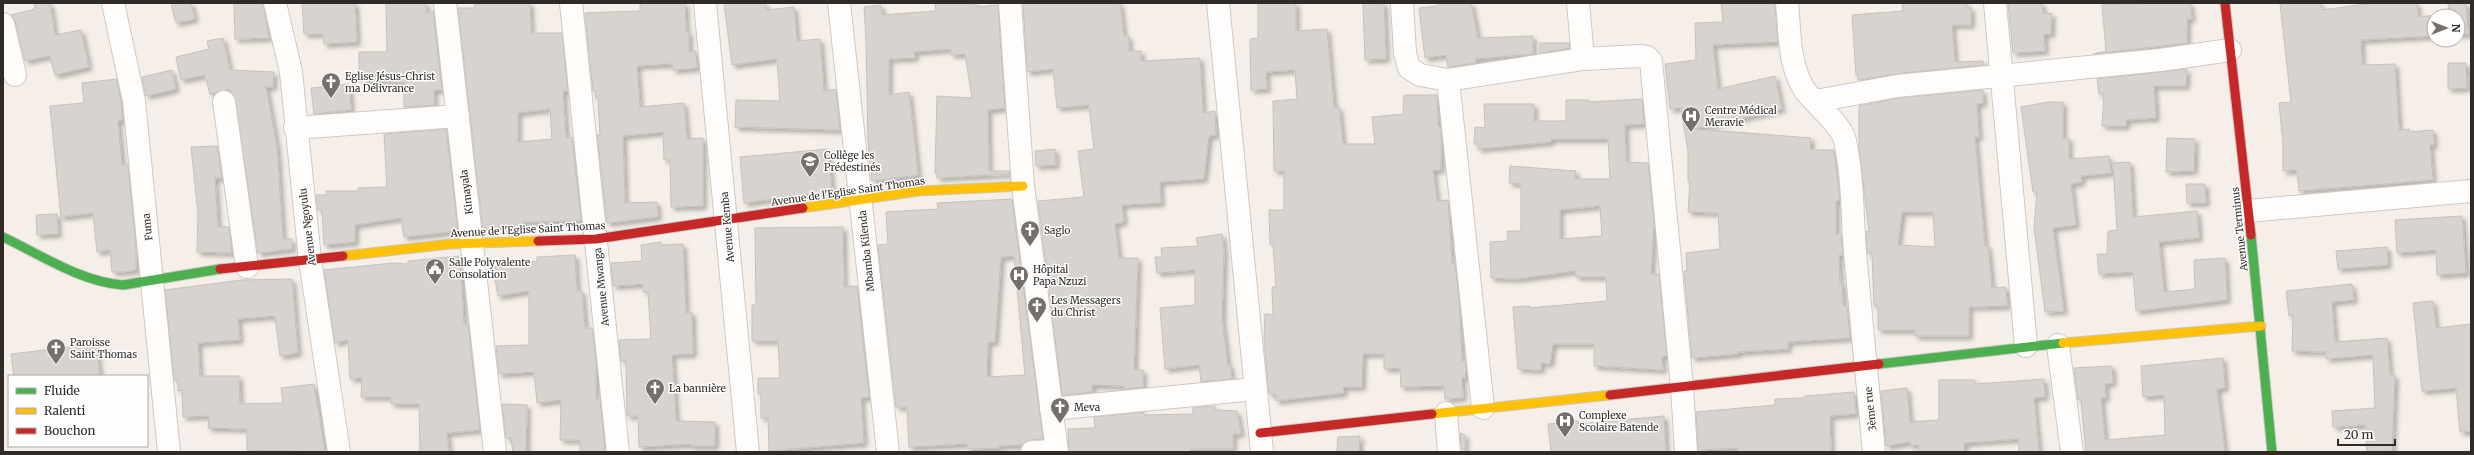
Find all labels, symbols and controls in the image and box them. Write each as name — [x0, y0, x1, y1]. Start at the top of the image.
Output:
north arrow — [2426, 8, 2466, 48]
text: N — [2449, 24, 2463, 33]
place label: Eglise Jésus-Christ ma Délivrance — [345, 70, 435, 95]
church icon: Eglise Jésus-Christ ma Délivrance — [320, 71, 342, 99]
place label: Centre Médical Meravie — [1705, 104, 1777, 129]
hospital icon: Centre Médical Meravie — [1680, 105, 1702, 133]
place label: Collège les Prédestinés — [824, 149, 880, 174]
school or university icon: Collège les Prédestinés — [799, 150, 821, 178]
street label: Kimayala — [457, 168, 476, 215]
street label: Avenue de l'Eglise Saint Thomas — [769, 174, 926, 209]
street label: Avenue Terminus — [2229, 186, 2250, 273]
street label: Avenue Ngoyulu — [296, 187, 319, 267]
street label: Avenue Kemba — [718, 190, 737, 264]
street label: Mbamba Kilenda — [856, 209, 877, 292]
street label: Fuma — [140, 212, 155, 241]
street label: Avenue de l'Eglise Saint Thomas — [449, 219, 606, 240]
church icon: Saglo — [1019, 219, 1041, 247]
place label: Saglo — [1044, 224, 1071, 237]
street label: Avenue Mwanga — [591, 246, 612, 328]
place label: Salle Polyvalente Consolation — [449, 256, 530, 281]
public building icon: Salle Polyvalente Consolation — [424, 257, 446, 285]
place label: Hôpital Papa Nzuzi — [1033, 263, 1086, 288]
hospital icon: Hôpital Papa Nzuzi — [1008, 264, 1030, 292]
place label: Les Messagers du Christ — [1051, 294, 1121, 319]
church icon: Les Messagers du Christ — [1026, 295, 1048, 323]
place label: Paroisse Saint Thomas — [70, 336, 137, 361]
church icon: Paroisse Saint Thomas — [45, 337, 67, 365]
legend — [8, 375, 148, 447]
church icon: La bannière — [644, 377, 666, 405]
place label: La bannière — [669, 382, 726, 395]
text: Fluide — [44, 383, 80, 398]
street label: 3ème rue — [1862, 386, 1879, 432]
church icon: Meva — [1049, 396, 1071, 424]
place label: Meva — [1074, 401, 1101, 414]
text: Ralenti — [44, 403, 85, 418]
place label: Complexe Scolaire Batende — [1579, 409, 1659, 434]
hospital icon: Complexe Scolaire Batende — [1554, 410, 1576, 438]
scale bar — [2338, 421, 2395, 447]
text: Bouchon — [44, 423, 96, 438]
text: 20 m — [2344, 427, 2373, 442]

